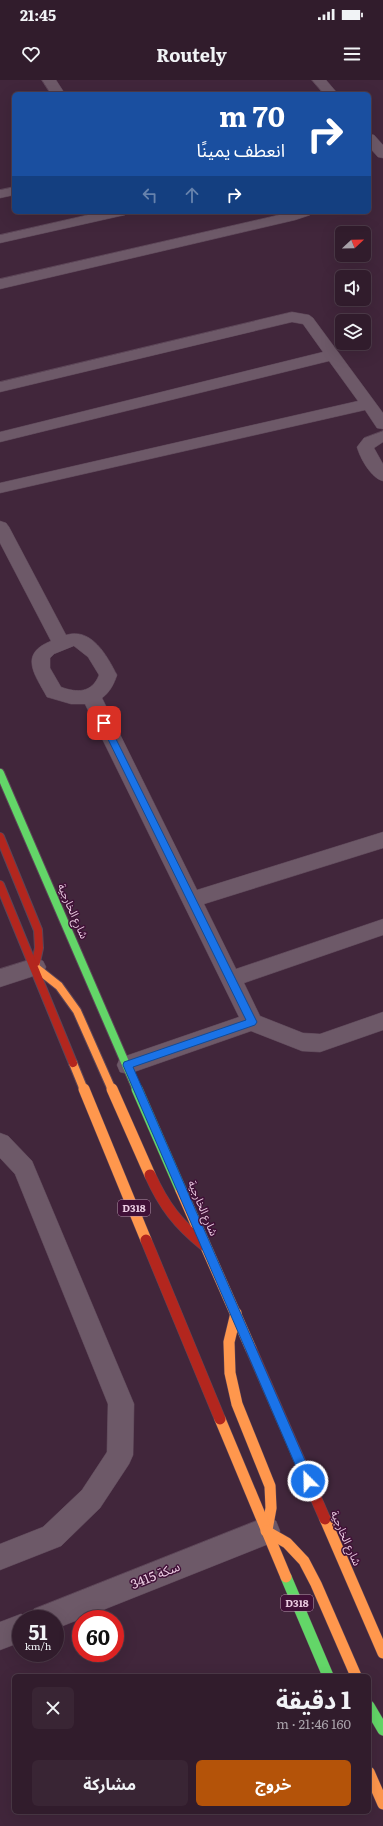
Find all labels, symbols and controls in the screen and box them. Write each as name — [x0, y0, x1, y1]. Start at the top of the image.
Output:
text: 21:45 — [20, 3, 56, 26]
text: Routely — [156, 41, 227, 68]
icon: heart — [20, 43, 42, 65]
icon: menu — [341, 43, 363, 65]
text: 70 m — [219, 94, 285, 136]
icon: right — [299, 108, 351, 160]
text: انعطف يمينًا — [196, 136, 285, 163]
icon: left — [139, 184, 161, 206]
icon: ahead — [181, 184, 203, 206]
icon: right — [223, 184, 245, 206]
north arrow — [335, 226, 371, 262]
map controls — [335, 226, 371, 350]
button: sound — [335, 270, 371, 306]
button: layers — [335, 314, 371, 350]
pin — [87, 706, 121, 740]
icon: arrive — [93, 712, 115, 734]
street label: شارع الخارجية — [54, 880, 93, 941]
street label: شارع الخارجية — [184, 1177, 223, 1239]
road number: D318 — [118, 1200, 150, 1216]
position arrow — [287, 1460, 329, 1502]
street label: شارع الخارجية — [327, 1507, 366, 1568]
street label: سكة 3415 — [127, 1556, 182, 1593]
road number: D318 — [281, 1595, 313, 1611]
speed limit sign: 60 — [72, 1610, 124, 1662]
text: 51 — [28, 1616, 48, 1646]
text: km/h — [25, 1638, 51, 1653]
text: 1 دقيقة — [276, 1681, 351, 1716]
button: close — [32, 1687, 74, 1729]
text: 160 m · 21:46 — [276, 1714, 351, 1733]
button: مشاركة — [32, 1760, 188, 1806]
button: خروج — [196, 1760, 351, 1806]

